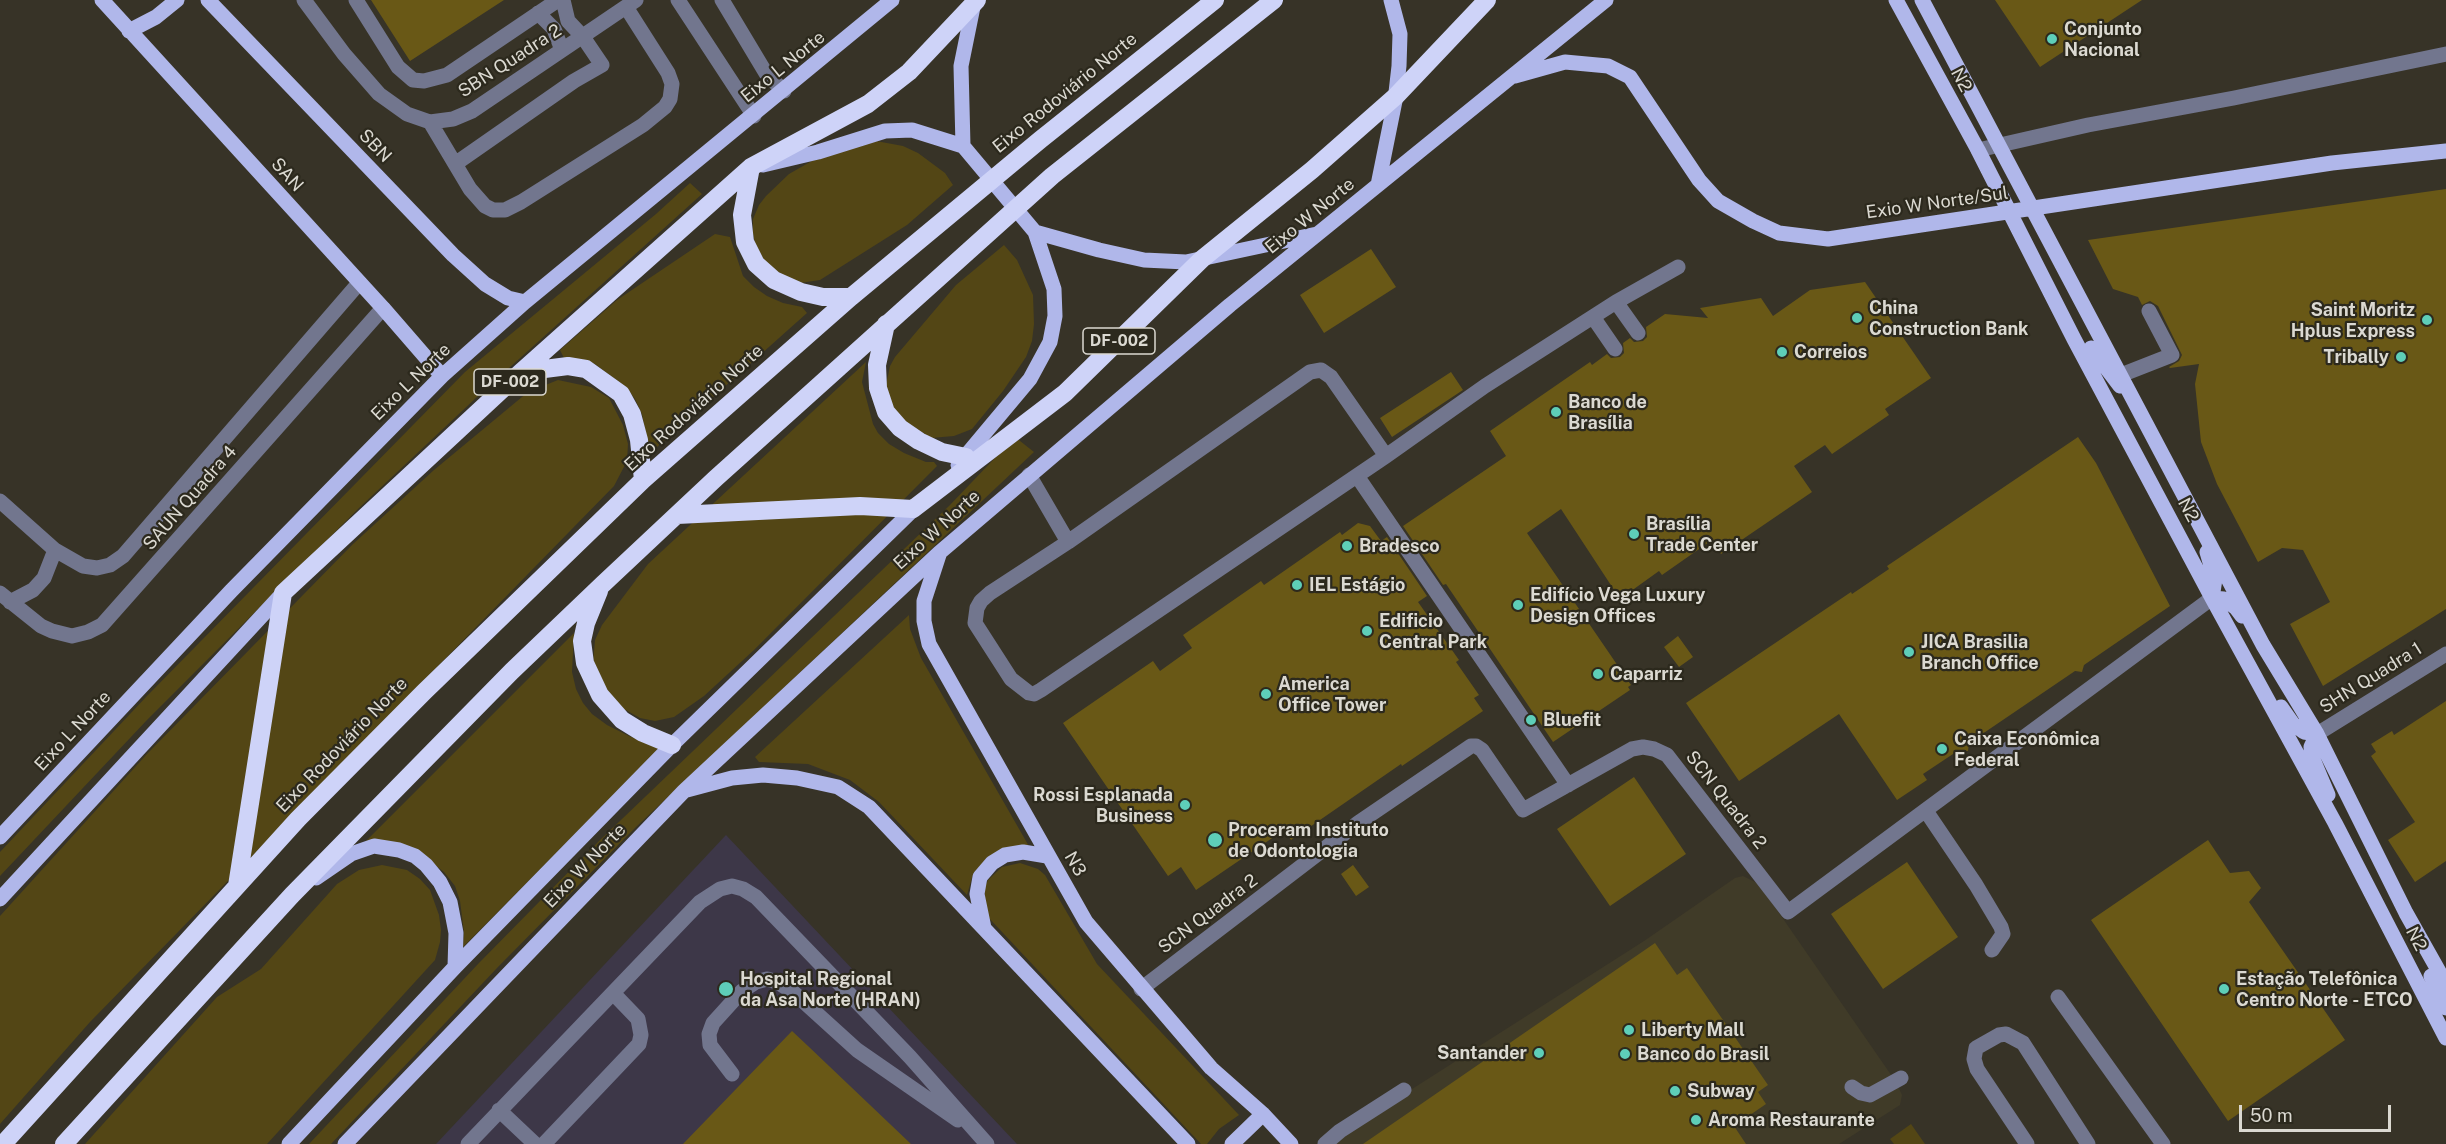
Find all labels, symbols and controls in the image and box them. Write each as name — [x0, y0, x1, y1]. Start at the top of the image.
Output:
place label: Conjunto Nacional — [2064, 18, 2142, 60]
street label: SBN Quadra 2 — [454, 20, 566, 102]
street label: Eixo L Norte — [737, 27, 829, 107]
street label: Eixo Rodoviário Norte — [988, 28, 1142, 158]
marker: Conjunto Nacional — [2045, 32, 2059, 46]
street label: N2 — [1946, 64, 1976, 96]
street label: SBN — [354, 125, 396, 167]
street label: SAN — [266, 154, 308, 196]
street label: Eixo W Norte — [1261, 173, 1359, 259]
street label: Exio W Norte/Sul — [1864, 182, 2010, 224]
place label: China Construction Bank — [1869, 297, 2029, 340]
place label: Saint Moritz Hplus Express — [2291, 299, 2415, 342]
marker: China Construction Bank — [1850, 311, 1864, 325]
marker: Saint Moritz Hplus Express — [2420, 313, 2434, 327]
road number: DF-002 — [1083, 328, 1155, 354]
street label: Eixo L Norte — [367, 339, 455, 425]
street label: Eixo Rodoviário Norte — [620, 340, 768, 476]
place label: Correios — [1794, 341, 1867, 363]
marker: Correios — [1775, 345, 1789, 359]
place label: Tribally — [2324, 346, 2389, 368]
marker: Tribally — [2394, 350, 2408, 364]
road number: DF-002 — [474, 369, 546, 395]
place label: Banco de Brasília — [1568, 391, 1647, 434]
marker: Banco de Brasília — [1549, 405, 1563, 419]
street label: SAUN Quadra 4 — [139, 441, 241, 555]
street label: Eixo W Norte — [889, 486, 985, 574]
street label: N2 — [2173, 494, 2203, 526]
place label: Brasília Trade Center — [1646, 513, 1758, 556]
marker: Brasília Trade Center — [1627, 527, 1641, 541]
place label: Bradesco — [1359, 535, 1440, 557]
marker: Bradesco — [1340, 539, 1354, 553]
place label: IEL Estágio — [1309, 574, 1405, 596]
marker: IEL Estágio — [1290, 578, 1304, 592]
place label: Edifício Vega Luxury Design Offices — [1530, 584, 1705, 626]
marker: Edifício Vega Luxury Design Offices — [1511, 598, 1525, 612]
place label: Edificio Central Park — [1379, 610, 1487, 652]
marker: Edificio Central Park — [1360, 624, 1374, 638]
place label: JICA Brasilia Branch Office — [1921, 631, 2039, 674]
street label: SHN Quadra 1 — [2316, 638, 2426, 718]
marker: JICA Brasilia Branch Office — [1902, 645, 1916, 659]
place label: Caparriz — [1610, 663, 1683, 685]
marker: Caparriz — [1591, 667, 1605, 681]
street label: Eixo Rodoviário Norte — [272, 673, 412, 817]
place label: America Office Tower — [1278, 673, 1386, 716]
street label: Eixo L Norte — [30, 686, 116, 776]
marker: America Office Tower — [1259, 687, 1273, 701]
place label: Bluefit — [1543, 709, 1601, 731]
marker: Bluefit — [1524, 713, 1538, 727]
place label: Caixa Econômica Federal — [1954, 728, 2100, 771]
marker: Caixa Econômica Federal — [1935, 742, 1949, 756]
street label: SCN Quadra 2 — [1681, 747, 1771, 853]
place label: Rossi Esplanada Business — [1033, 784, 1173, 826]
marker: Rossi Esplanada Business — [1178, 798, 1192, 812]
street label: Eixo W Norte — [539, 819, 631, 913]
place label: Proceram Instituto de Odontologia — [1228, 819, 1389, 862]
marker: Proceram Instituto de Odontologia — [1206, 831, 1224, 849]
street label: N3 — [1059, 848, 1091, 880]
street label: SCN Quadra 2 — [1154, 870, 1262, 958]
street label: N2 — [2401, 923, 2431, 955]
place label: Hospital Regional da Asa Norte (HRAN) — [740, 968, 921, 1010]
place label: Estação Telefônica Centro Norte - ETCO — [2236, 968, 2413, 1010]
marker: Hospital Regional da Asa Norte (HRAN) — [717, 980, 735, 998]
marker: Estação Telefônica Centro Norte - ETCO — [2217, 982, 2231, 996]
place label: Liberty Mall — [1641, 1019, 1745, 1041]
marker: Liberty Mall — [1622, 1023, 1636, 1037]
place label: Santander — [1437, 1042, 1527, 1064]
place label: Banco do Brasil — [1637, 1043, 1770, 1065]
marker: Santander — [1532, 1046, 1546, 1060]
marker: Banco do Brasil — [1618, 1047, 1632, 1061]
place label: Subway — [1687, 1080, 1755, 1102]
marker: Subway — [1668, 1084, 1682, 1098]
scale bar — [2242, 1093, 2394, 1131]
text: 50 m — [2250, 1105, 2293, 1126]
place label: Aroma Restaurante — [1708, 1109, 1875, 1131]
marker: Aroma Restaurante — [1689, 1113, 1703, 1127]

